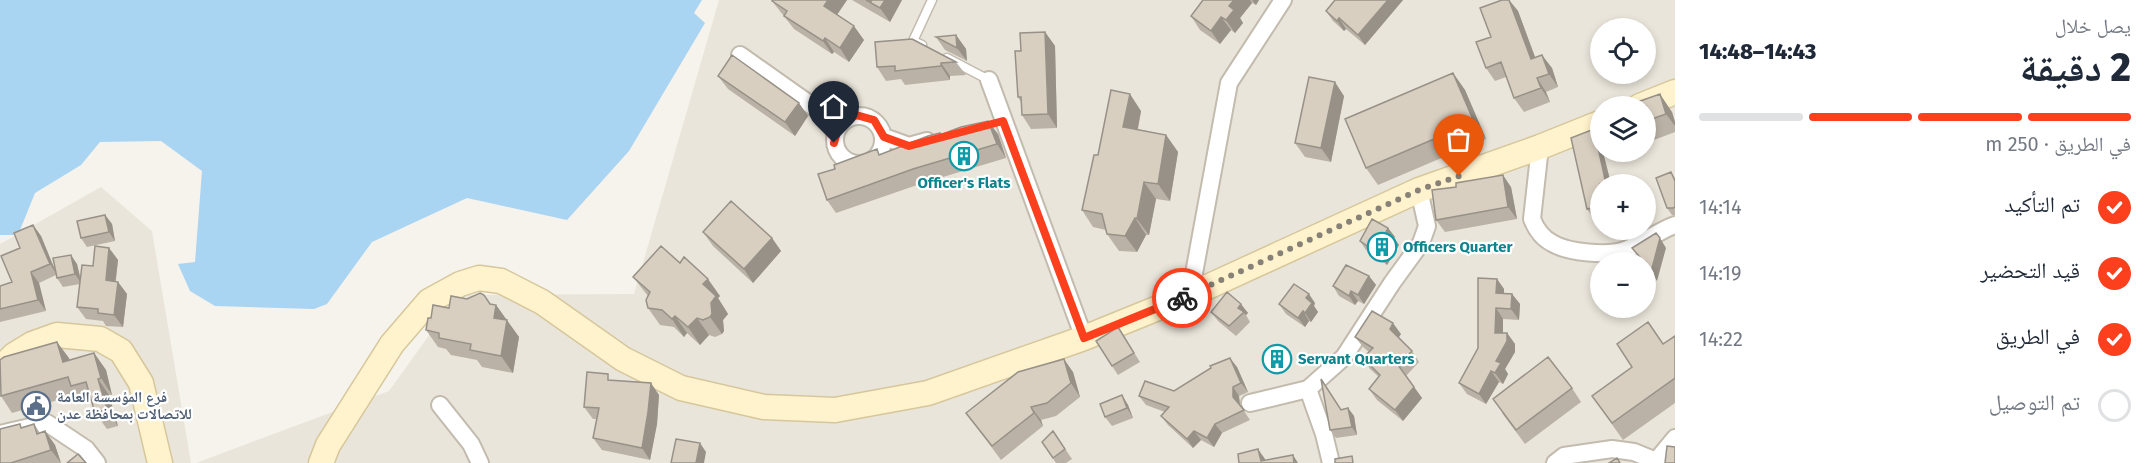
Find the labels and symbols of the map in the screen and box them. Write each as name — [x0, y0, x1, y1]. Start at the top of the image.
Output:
pin — [808, 81, 859, 143]
pin — [1433, 114, 1484, 176]
building icon: Officer's Flats — [948, 140, 980, 172]
place label: Officer's Flats — [917, 174, 1011, 192]
building icon: Officers Quarter — [1366, 231, 1398, 263]
place label: Officers Quarter — [1403, 238, 1513, 256]
courier — [1152, 268, 1212, 328]
building icon: Servant Quarters — [1261, 343, 1293, 375]
place label: Servant Quarters — [1298, 350, 1415, 368]
place label: فرع المؤسسة العامة للاتصالات بمحافظة عدن — [57, 388, 192, 423]
public building icon: فرع المؤسسة العامة للاتصالات بمحافظة عدن — [20, 390, 52, 422]

